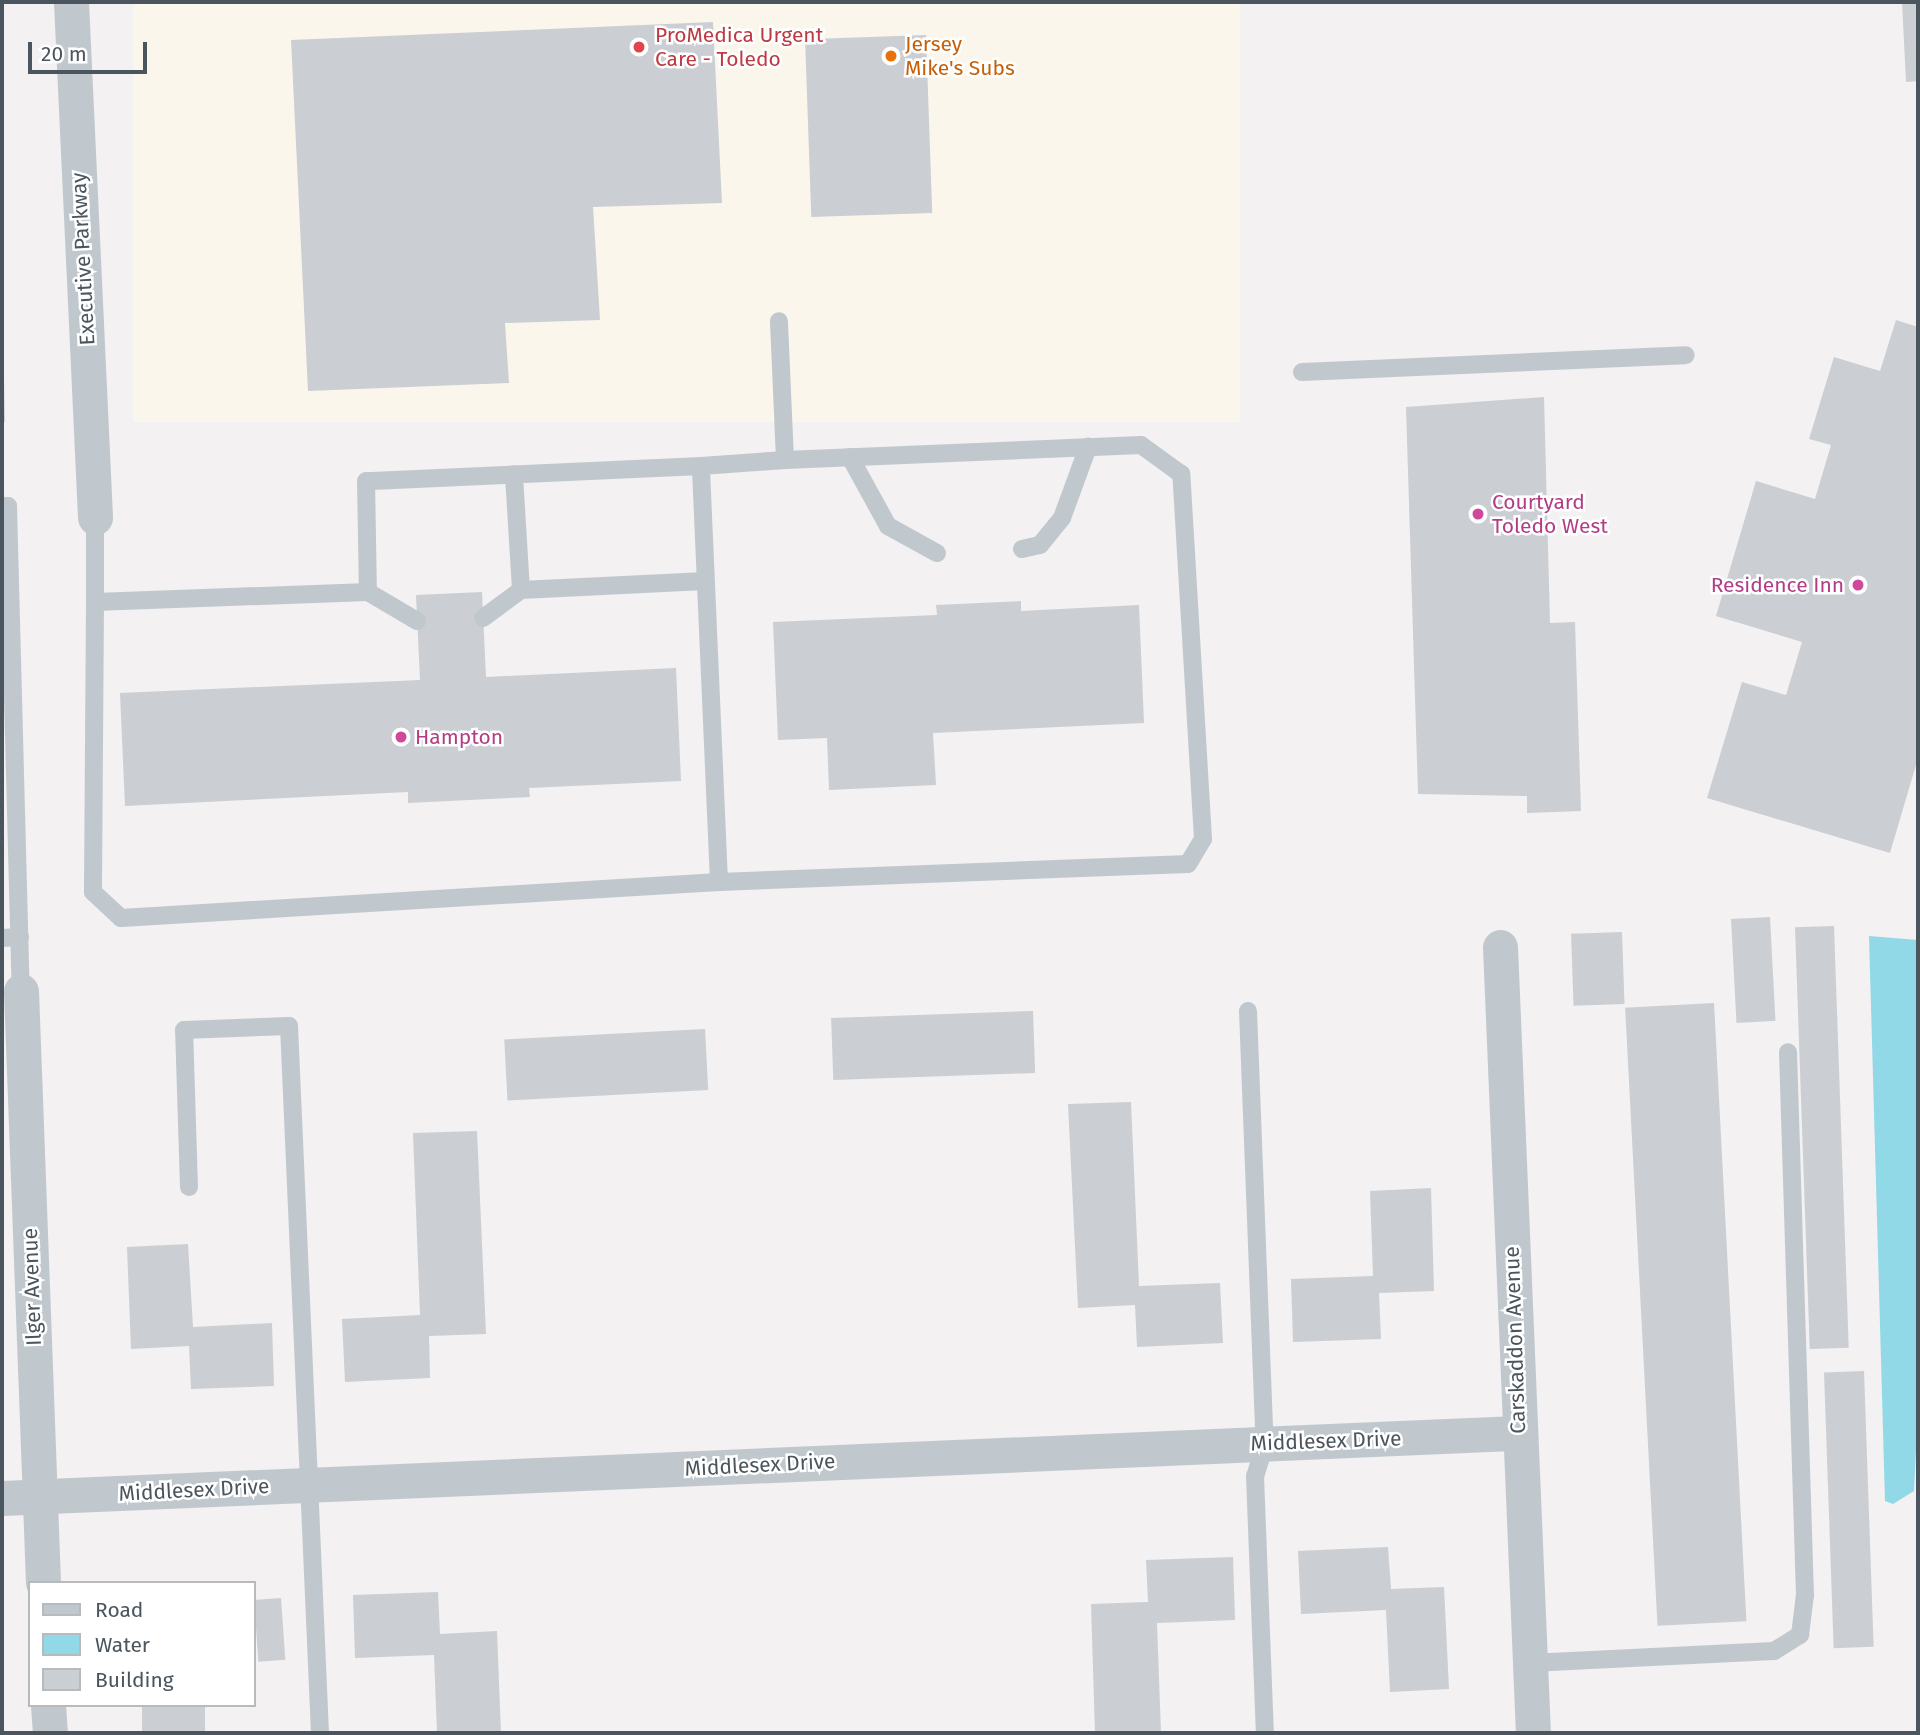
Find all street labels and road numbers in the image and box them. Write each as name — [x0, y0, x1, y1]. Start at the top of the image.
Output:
street label: Executive Parkway — [66, 172, 100, 346]
street label: Ilger Avenue — [17, 1228, 47, 1346]
street label: Carskaddon Avenue — [1499, 1246, 1531, 1434]
street label: Middlesex Drive — [1250, 1426, 1402, 1456]
street label: Middlesex Drive — [684, 1448, 836, 1482]
street label: Middlesex Drive — [118, 1473, 270, 1507]

